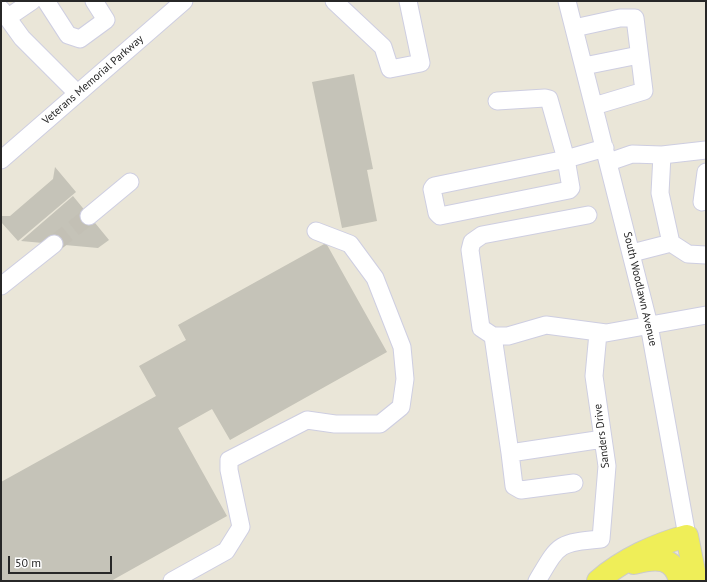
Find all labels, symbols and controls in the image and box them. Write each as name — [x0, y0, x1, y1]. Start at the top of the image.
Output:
street label: Veterans Memorial Parkway — [40, 33, 146, 127]
street label: South Woodlawn Avenue — [620, 231, 660, 347]
street label: Sanders Drive — [592, 403, 612, 469]
scale bar — [10, 548, 114, 574]
text: 50 m — [15, 555, 41, 570]

